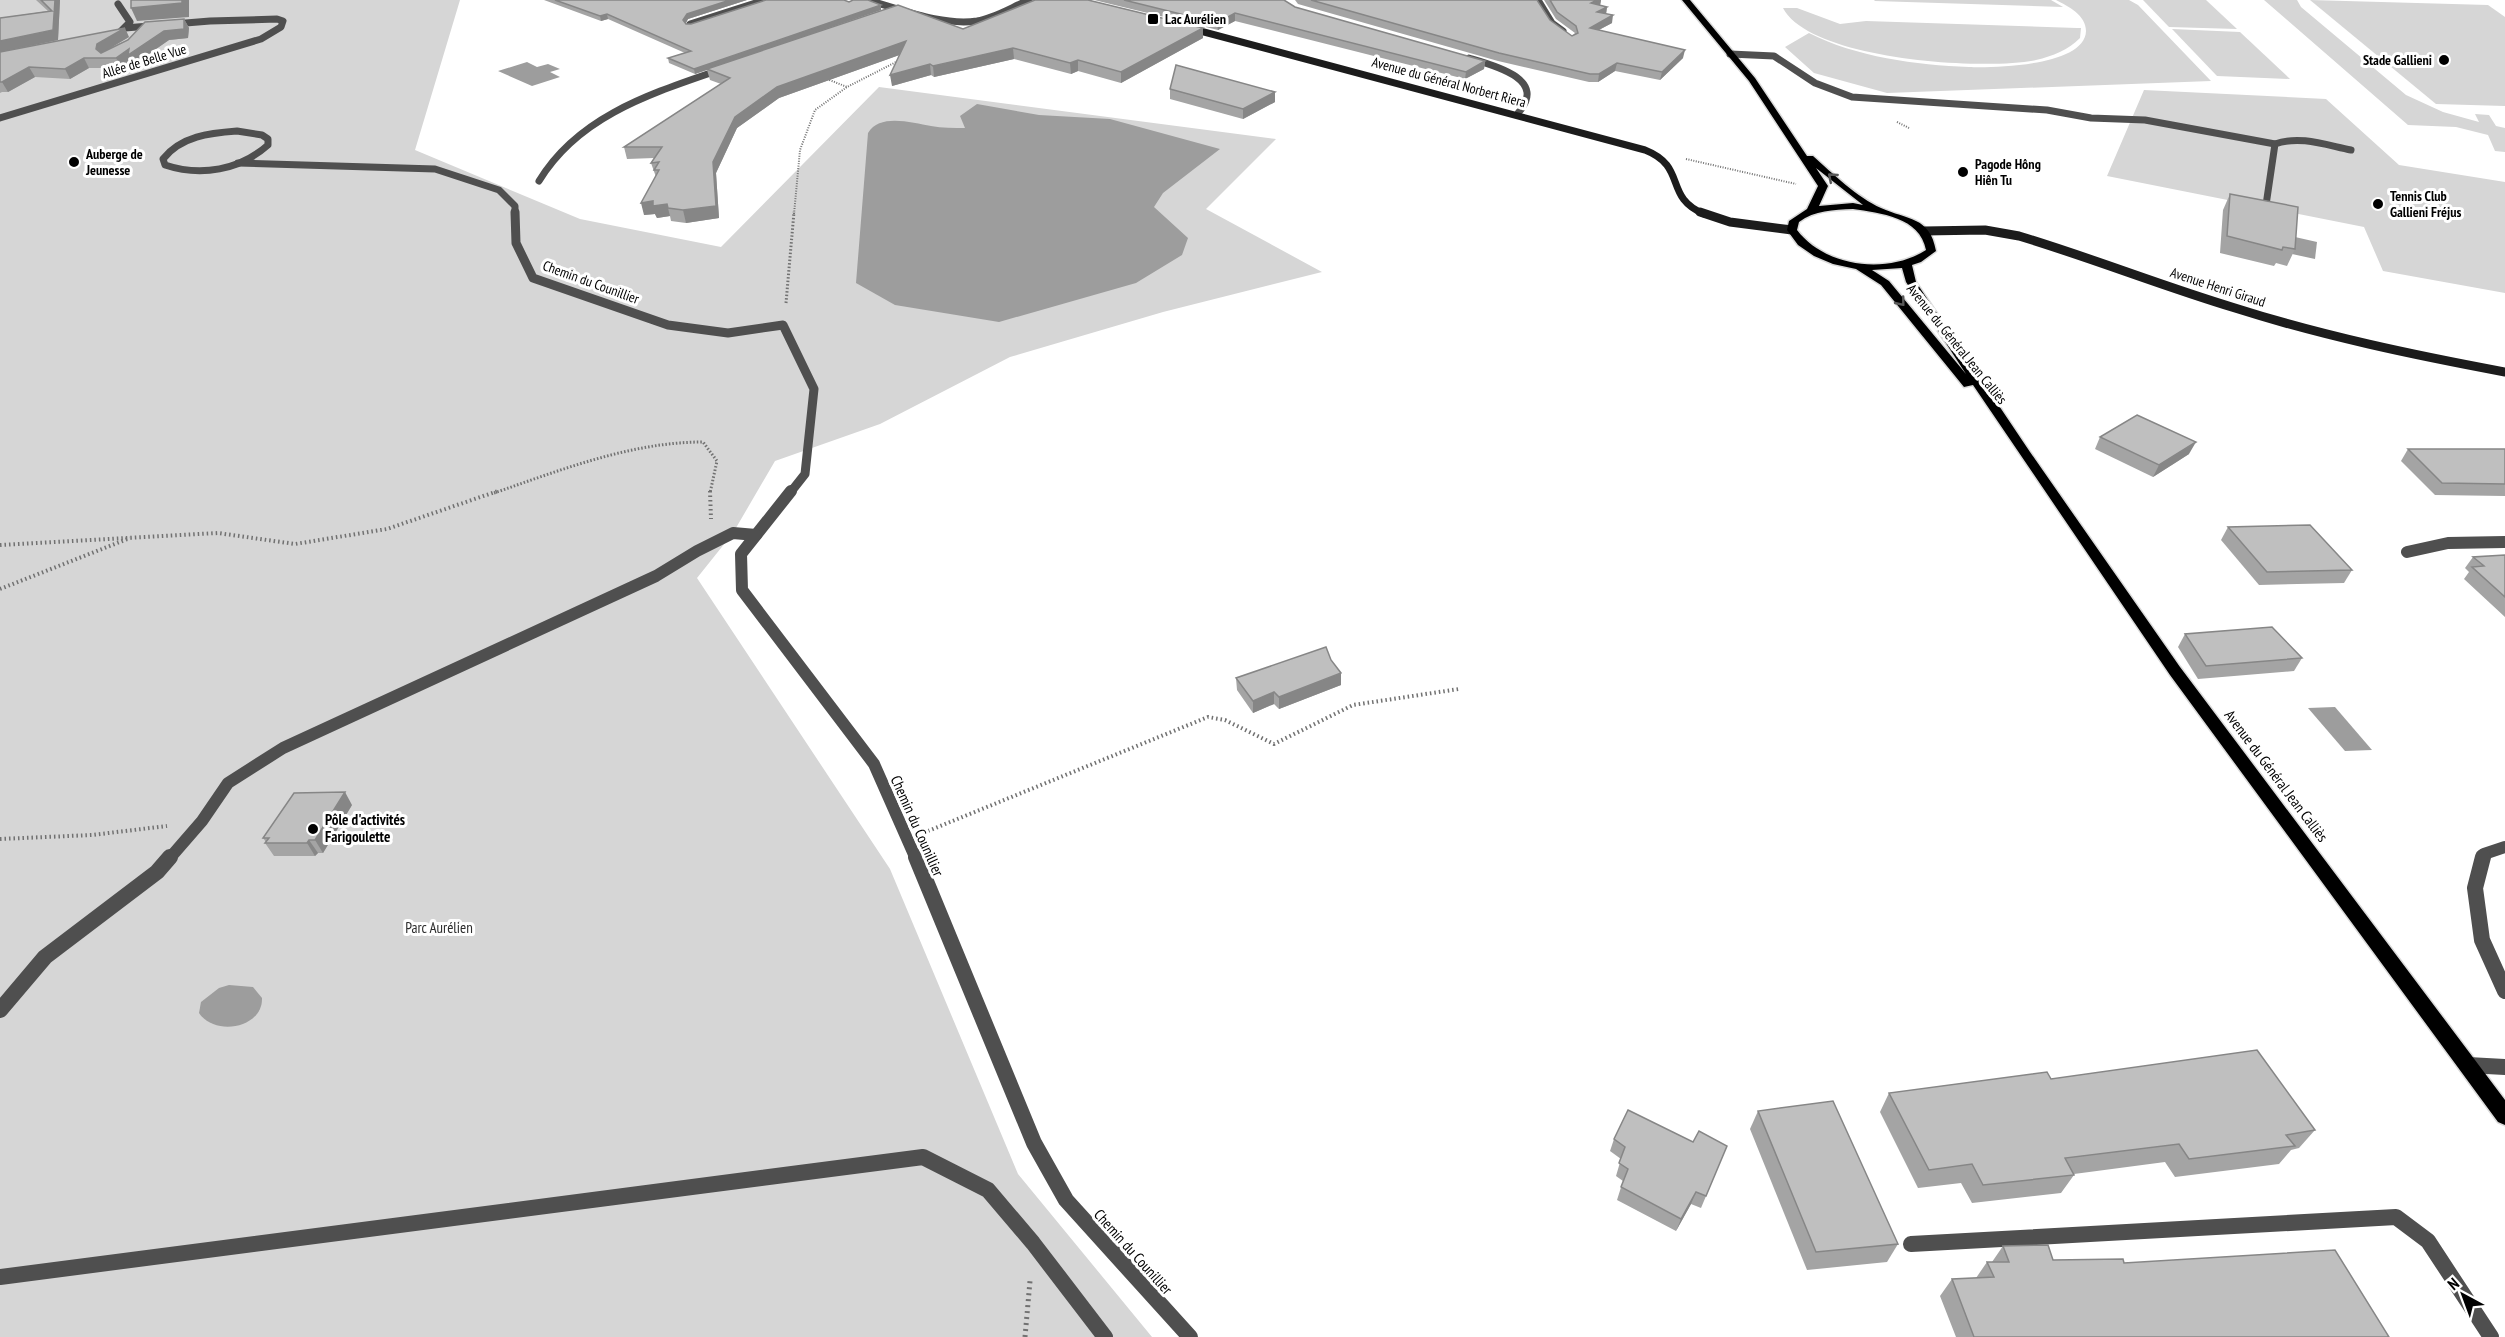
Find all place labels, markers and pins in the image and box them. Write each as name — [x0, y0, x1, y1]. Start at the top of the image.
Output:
place label: Lac Aurélien — [1165, 10, 1226, 28]
marker: Lac Aurélien — [1146, 12, 1160, 26]
place label: Stade Gallieni — [2363, 51, 2432, 69]
marker: Stade Gallieni — [2437, 53, 2451, 67]
place label: Auberge de Jeunesse — [85, 145, 143, 179]
marker: Auberge de Jeunesse — [67, 155, 81, 169]
place label: Pagode Hông Hiên Tu — [1975, 155, 2041, 189]
marker: Pagode Hông Hiên Tu — [1956, 165, 1970, 179]
place label: Tennis Club Gallieni Fréjus — [2390, 187, 2461, 221]
marker: Tennis Club Gallieni Fréjus — [2371, 197, 2385, 211]
place label: Pôle d'activités Farigoulette — [325, 810, 405, 846]
marker: Pôle d'activités Farigoulette — [306, 822, 320, 836]

